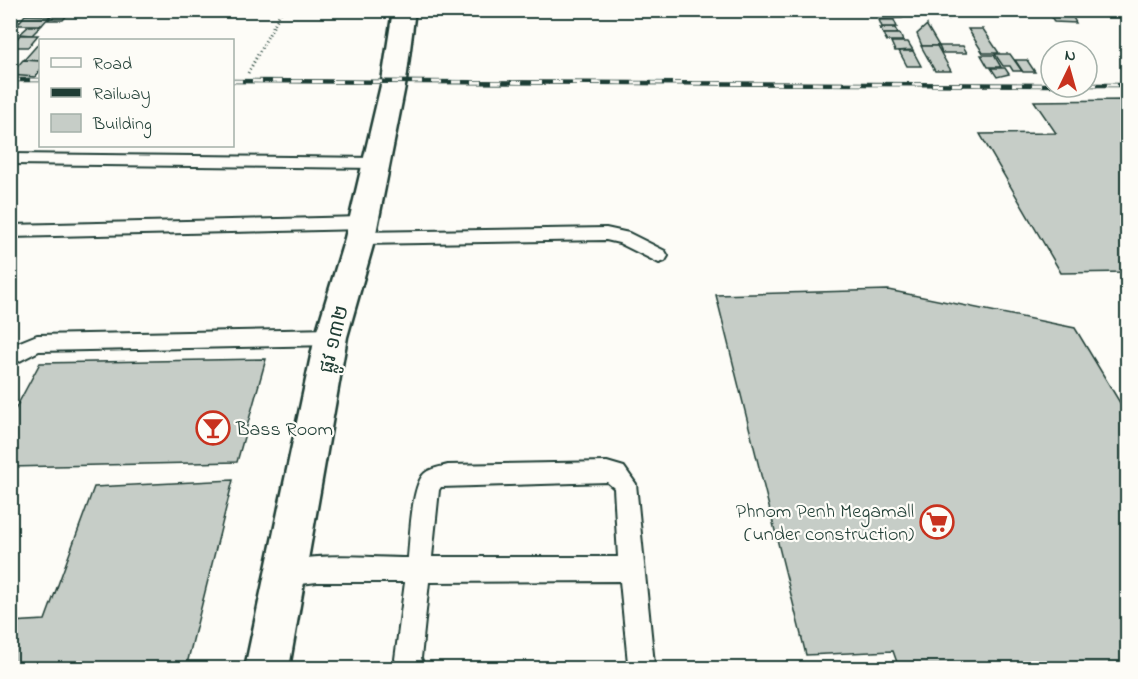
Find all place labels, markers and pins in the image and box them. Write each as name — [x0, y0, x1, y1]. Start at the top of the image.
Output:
bar icon: Bass Room — [195, 410, 231, 446]
place label: Bass Room — [235, 416, 333, 445]
place label: Phnom Penh Megamall (under construction) — [736, 498, 914, 550]
supermarket icon: Phnom Penh Megamall (under construction) — [919, 504, 955, 540]

